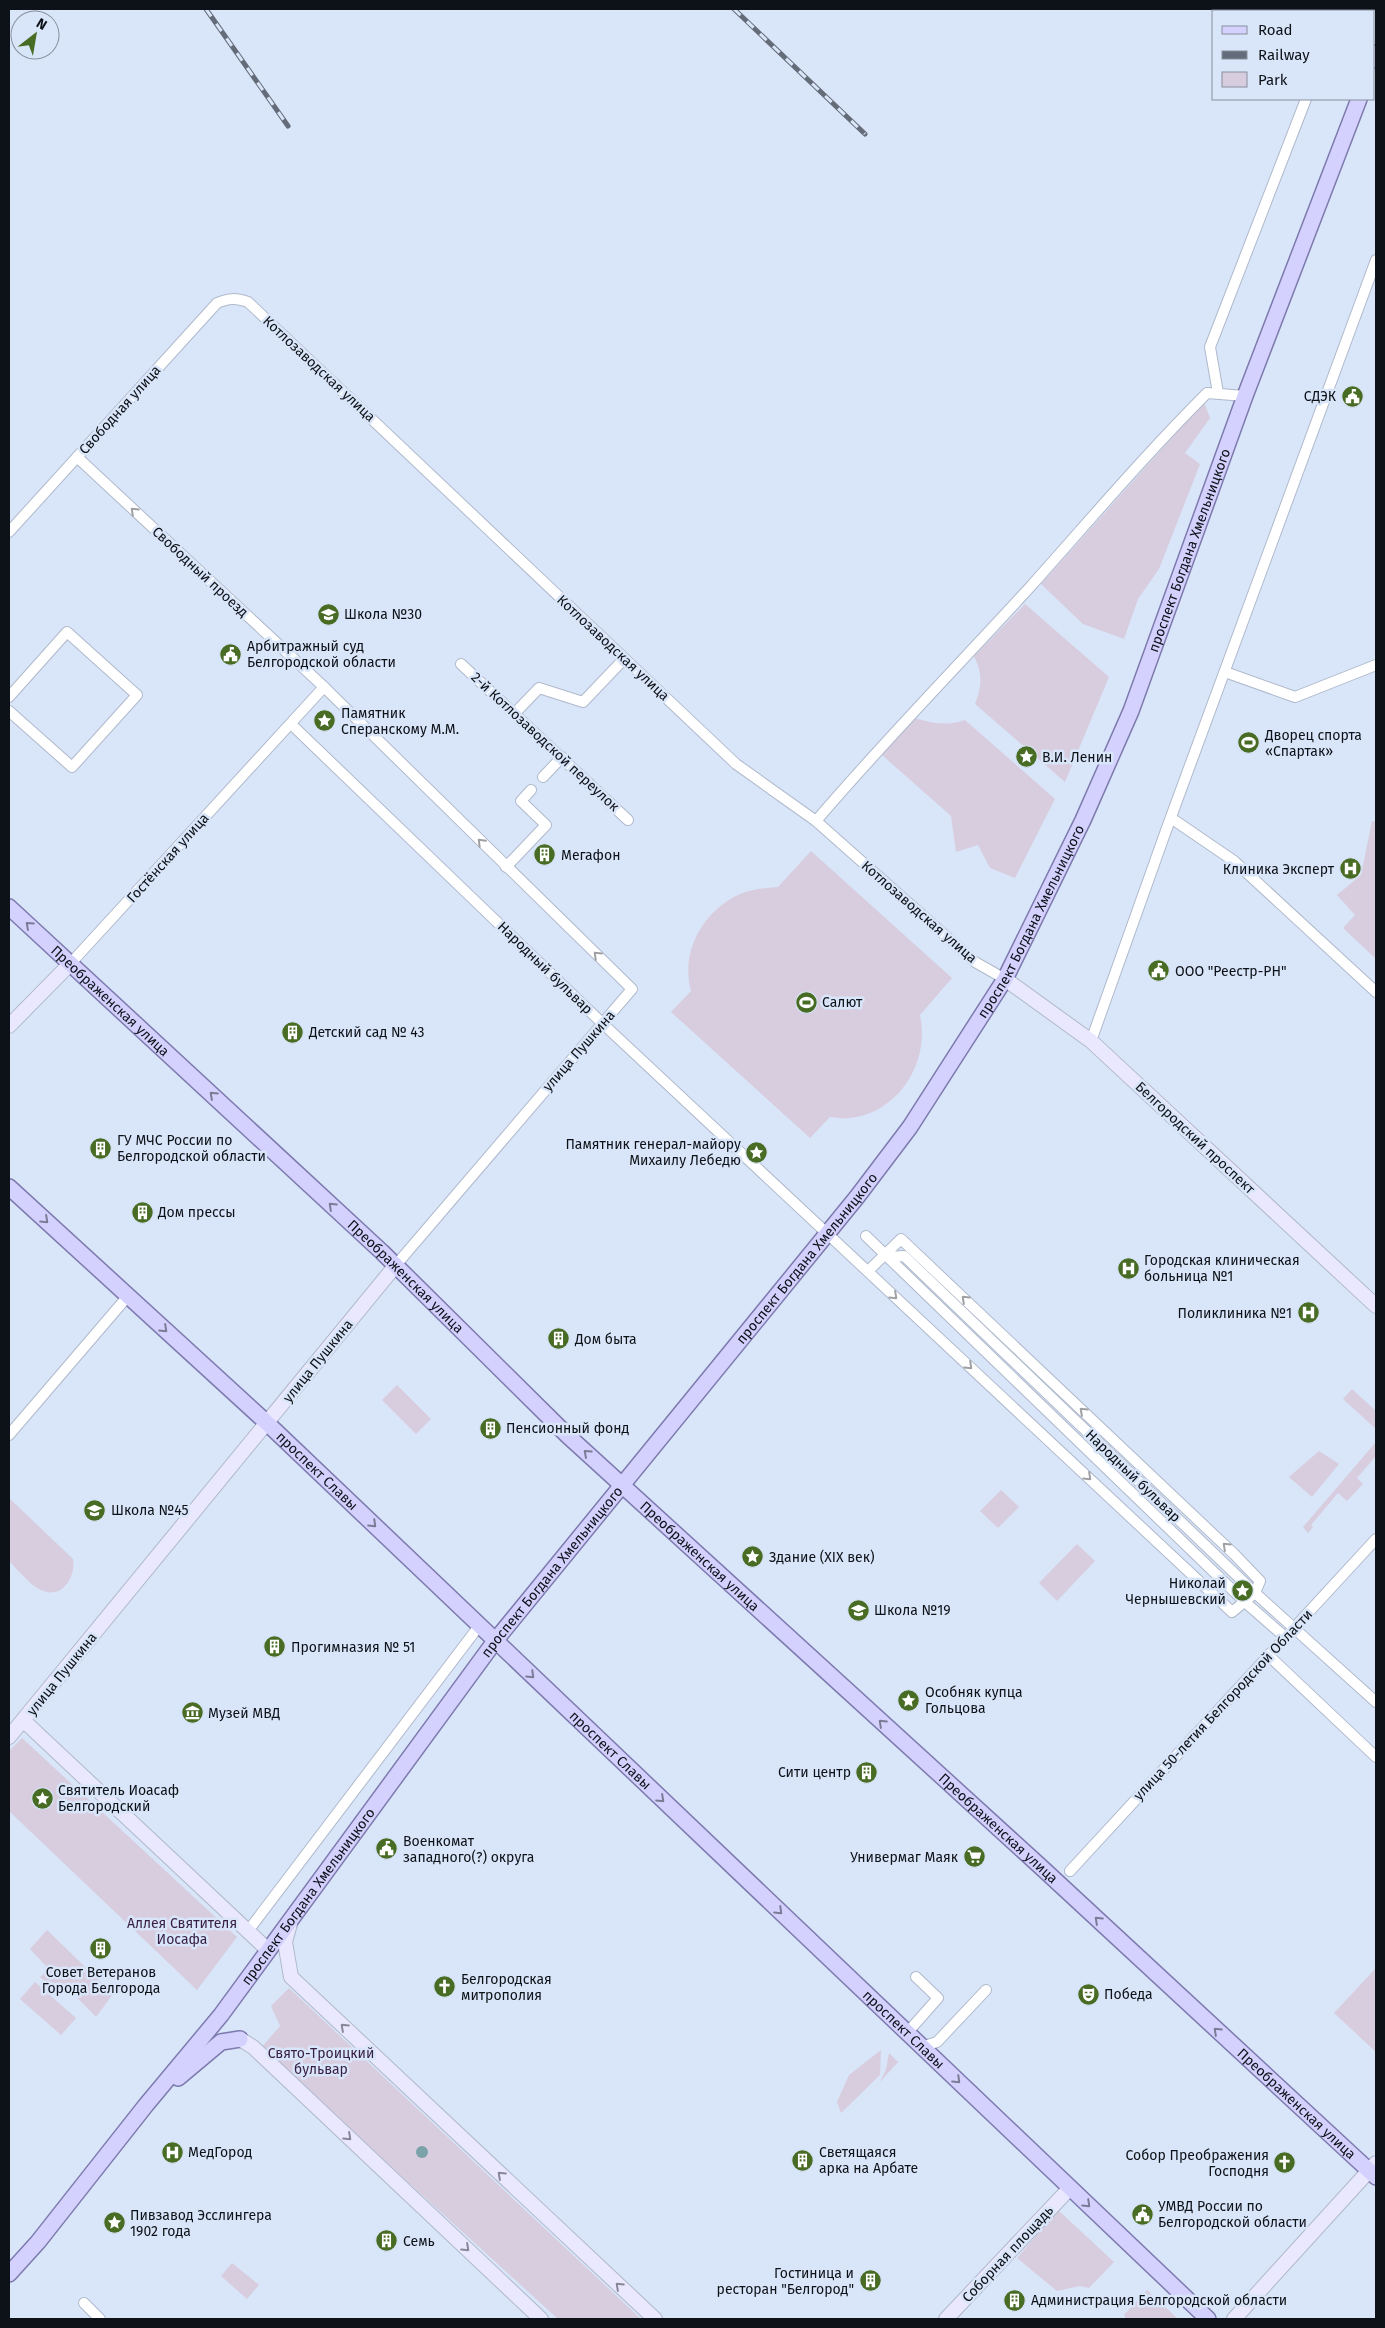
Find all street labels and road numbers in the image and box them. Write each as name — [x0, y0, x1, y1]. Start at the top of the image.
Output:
street label: Котлозаводская улица — [259, 313, 379, 425]
street label: Свободная улица — [76, 362, 164, 458]
street label: проспект Богдана Хмельницкого — [1145, 446, 1234, 654]
street label: Свободный проезд — [148, 523, 252, 621]
street label: Котлозаводская улица — [553, 592, 673, 704]
street label: 2-й Котлозаводской переулок — [467, 669, 623, 816]
street label: Гостёнская улица — [123, 810, 213, 906]
street label: проспект Богдана Хмельницкого — [974, 822, 1088, 1021]
street label: Котлозаводская улица — [858, 857, 980, 967]
street label: Народный бульвар — [494, 918, 596, 1018]
street label: Преображенская улица — [48, 942, 173, 1060]
street label: улица Пушкина — [539, 1007, 619, 1095]
street label: Белгородский проспект — [1132, 1078, 1259, 1198]
street label: проспект Богдана Хмельницкого — [732, 1169, 881, 1347]
street label: Преображенская улица — [344, 1216, 467, 1337]
street label: улица Пушкина — [279, 1316, 357, 1406]
street label: Народный бульвар — [1082, 1426, 1184, 1526]
street label: проспект Славы — [273, 1428, 362, 1514]
street label: проспект Богдана Хмельницкого — [477, 1483, 626, 1661]
street label: Преображенская улица — [637, 1497, 763, 1615]
street label: улица 50-летия Белгородской Области — [1130, 1606, 1316, 1804]
street label: улица Пушкина — [23, 1629, 101, 1719]
street label: проспект Славы — [566, 1707, 655, 1793]
street label: Преображенская улица — [935, 1770, 1061, 1887]
street label: проспект Богдана Хмельницкого — [238, 1804, 378, 1988]
street label: проспект Славы — [859, 1987, 948, 2072]
street label: Преображенская улица — [1234, 2045, 1359, 2163]
street label: Соборная площадь — [959, 2202, 1057, 2306]

